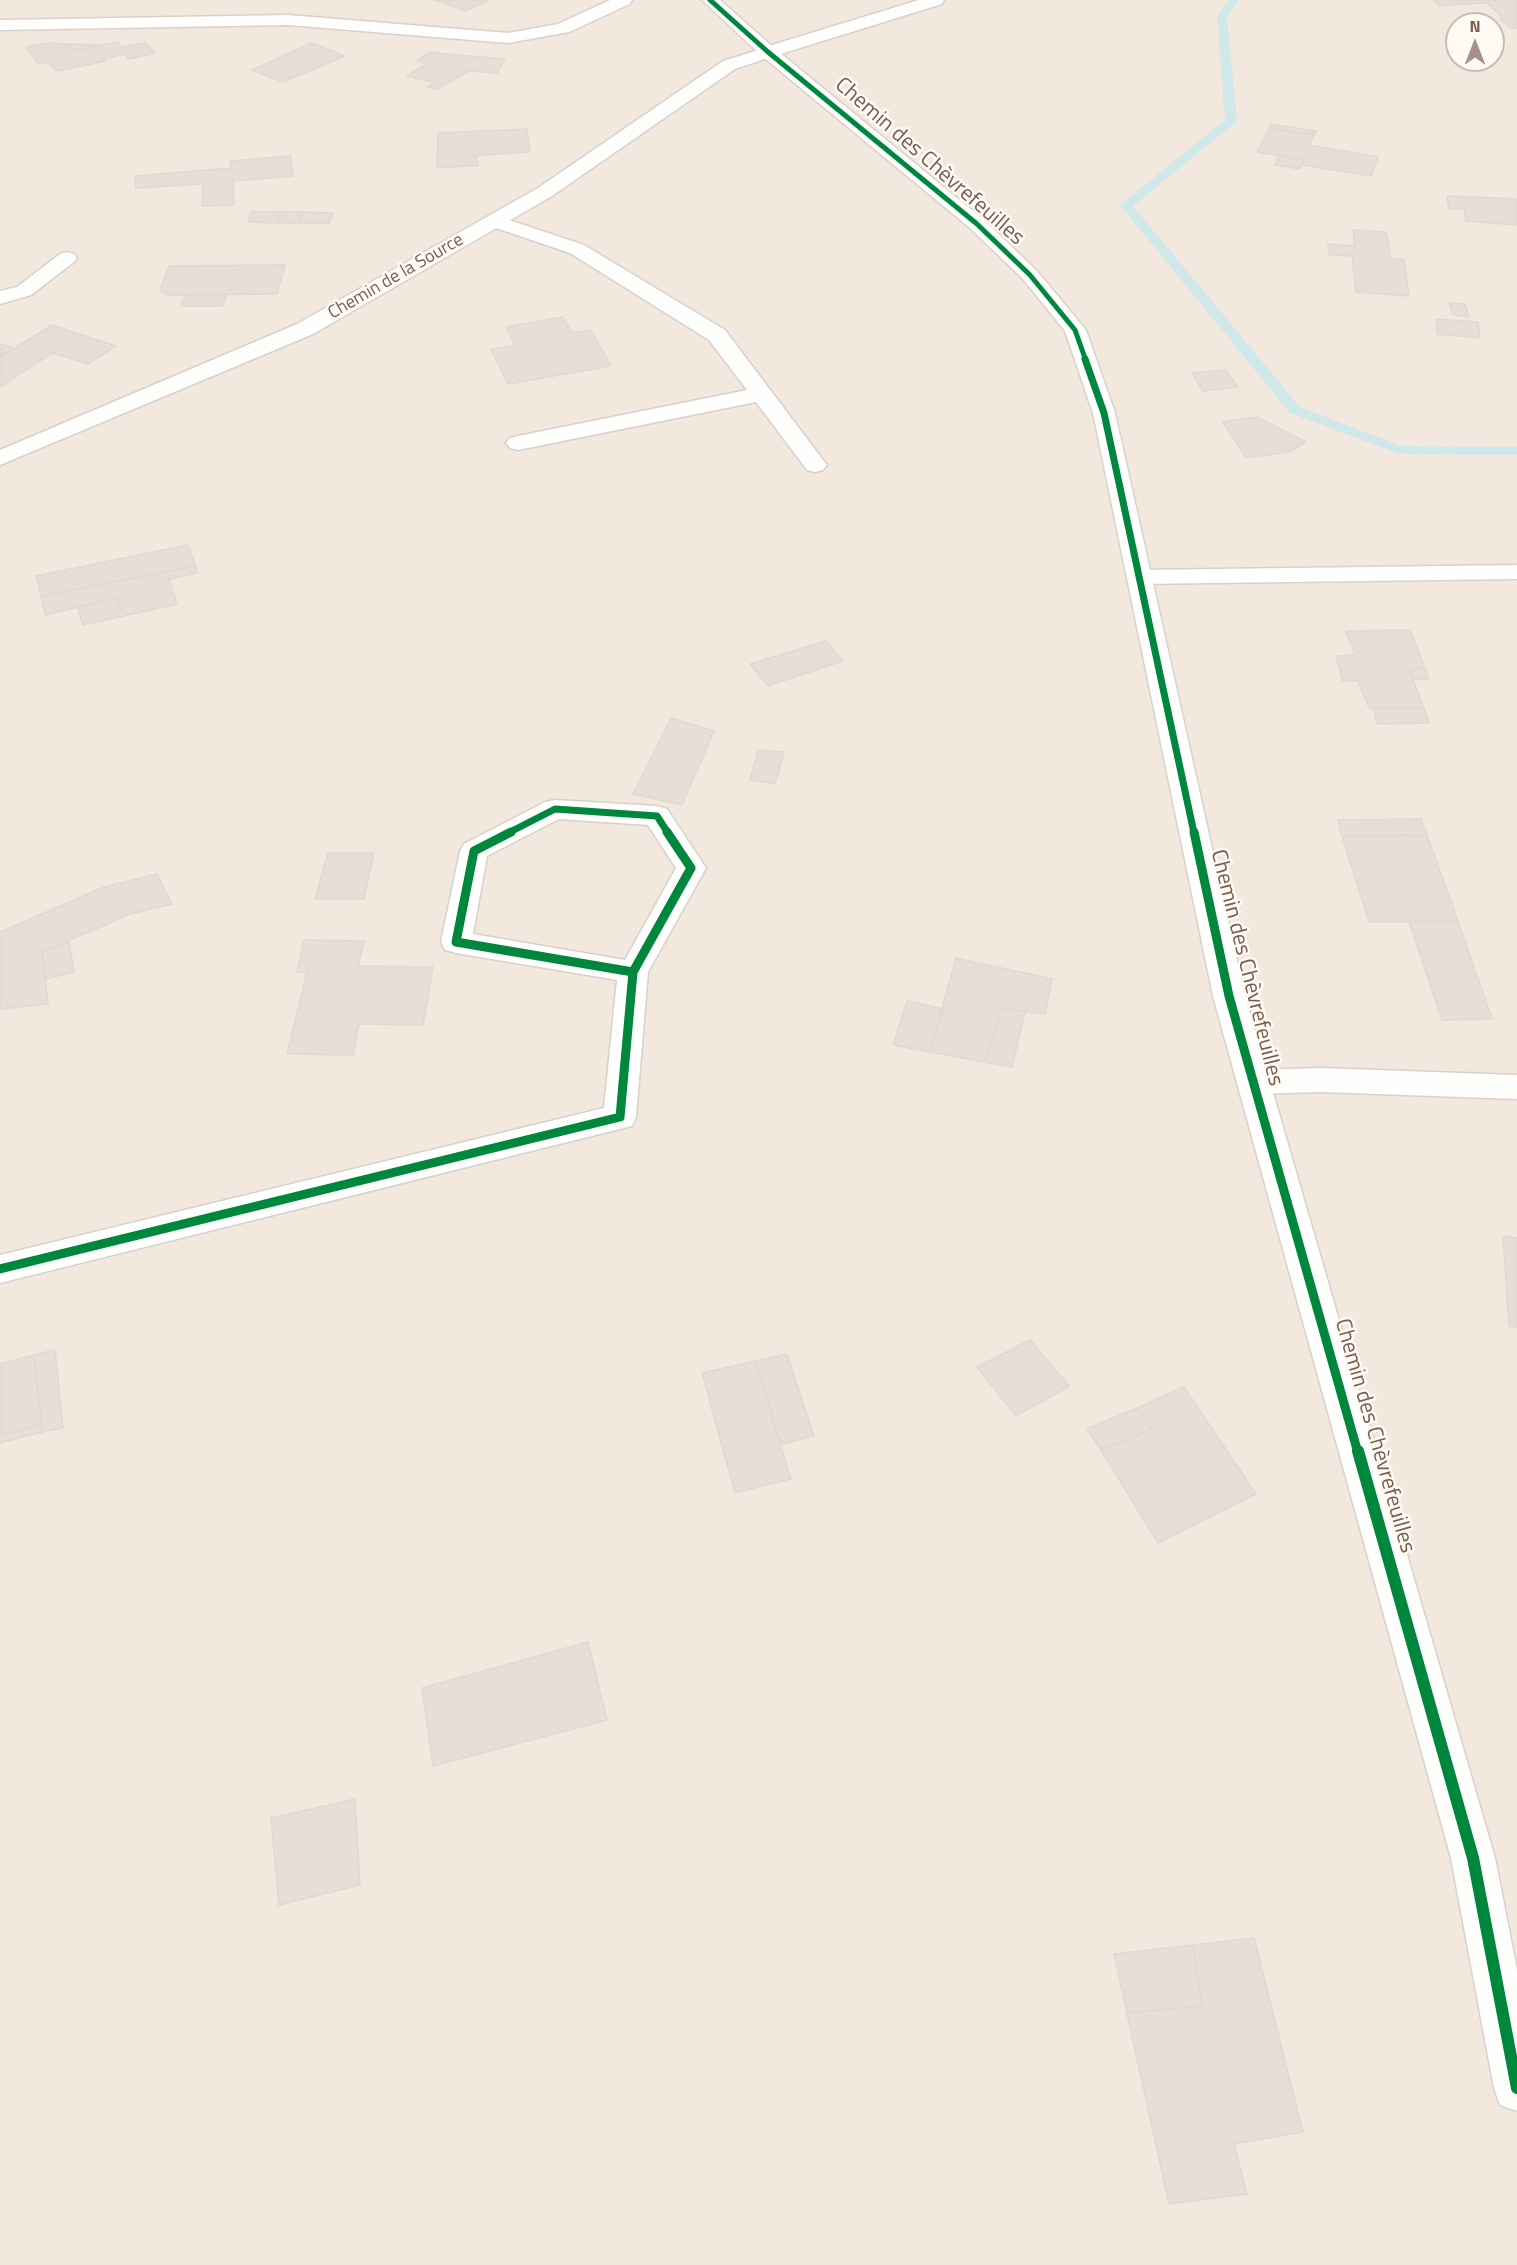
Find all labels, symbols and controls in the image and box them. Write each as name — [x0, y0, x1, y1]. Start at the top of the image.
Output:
north arrow — [1445, 12, 1505, 72]
text: N — [1469, 14, 1481, 38]
street label: Chemin des Chèvrefeuilles — [829, 72, 1029, 252]
street label: Chemin de la Source — [325, 230, 467, 324]
street label: Chemin des Chèvrefeuilles — [1204, 847, 1288, 1089]
street label: Chemin des Chèvrefeuilles — [1328, 1316, 1420, 1556]

